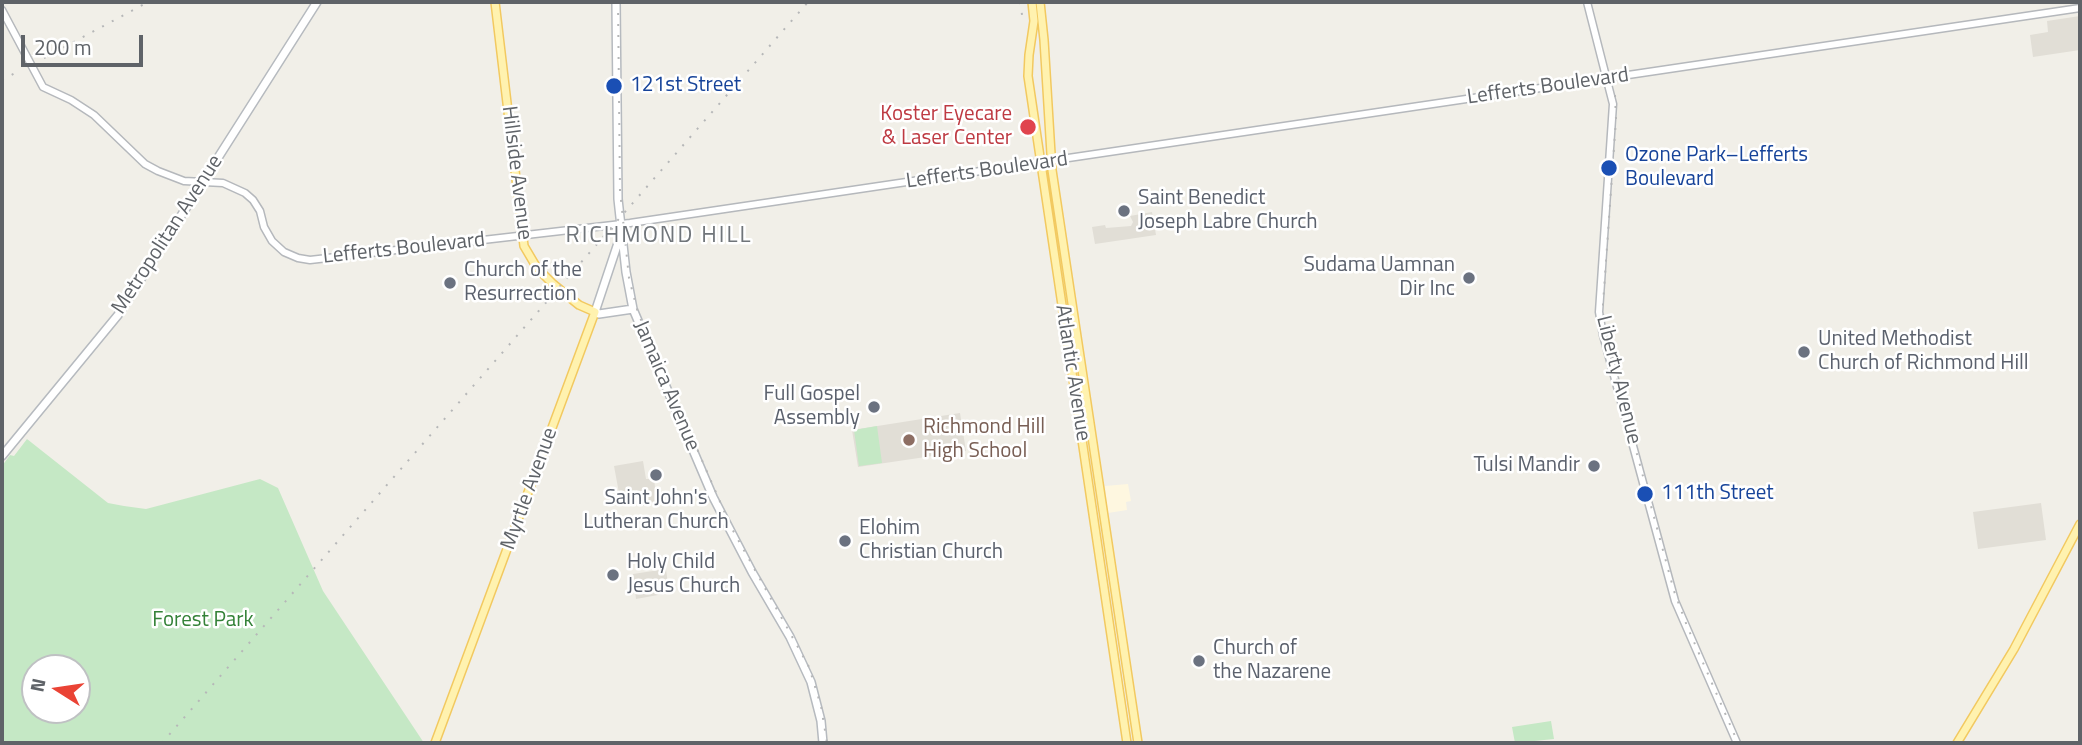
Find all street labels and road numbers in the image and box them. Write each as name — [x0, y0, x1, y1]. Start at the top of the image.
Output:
street label: Lefferts Boulevard — [1466, 63, 1630, 111]
street label: Hillside Avenue — [495, 105, 537, 241]
street label: Lefferts Boulevard — [905, 147, 1069, 195]
street label: Metropolitan Avenue — [107, 151, 229, 319]
street label: Lefferts Boulevard — [322, 228, 486, 270]
street label: Atlantic Avenue — [1049, 303, 1095, 443]
street label: Liberty Avenue — [1590, 313, 1646, 447]
street label: Jamaica Avenue — [627, 317, 705, 455]
street label: Myrtle Avenue — [496, 424, 564, 554]

